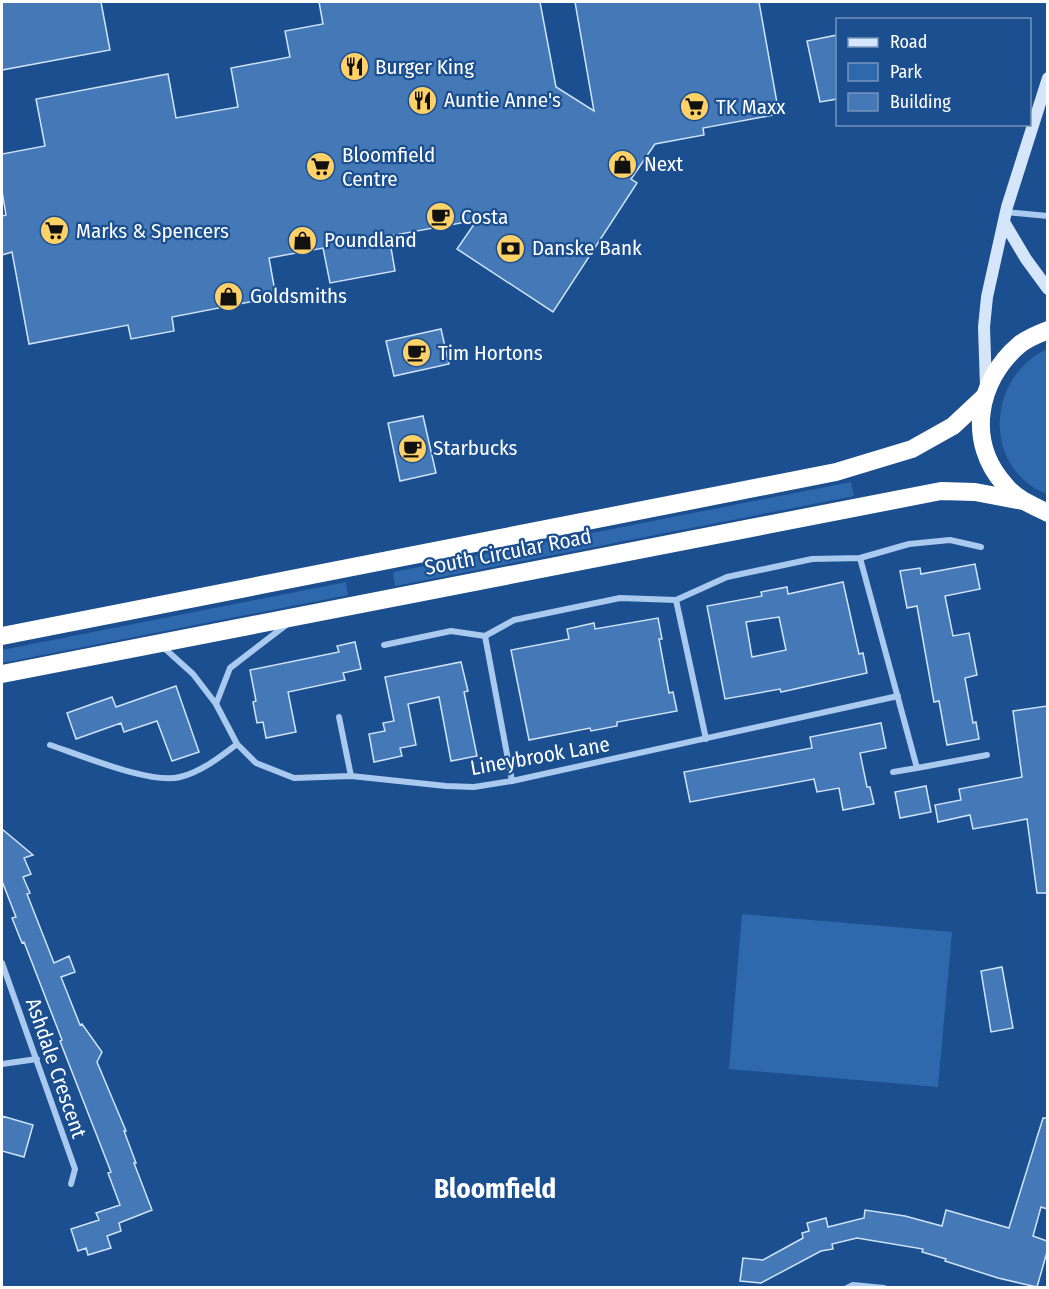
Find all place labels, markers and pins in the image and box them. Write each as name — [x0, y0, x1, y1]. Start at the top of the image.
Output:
restaurant icon: Burger King — [338, 51, 370, 83]
place label: Burger King — [375, 54, 474, 80]
restaurant icon: Auntie Anne's — [407, 84, 439, 116]
place label: Auntie Anne's — [444, 87, 561, 113]
supermarket icon: TK Maxx — [679, 91, 711, 123]
place label: TK Maxx — [716, 94, 786, 120]
place label: Bloomfield Centre — [342, 142, 435, 192]
shop icon: Next — [607, 148, 639, 180]
supermarket icon: Bloomfield Centre — [305, 151, 337, 183]
place label: Next — [644, 151, 683, 177]
cafe icon: Costa — [424, 201, 456, 233]
place label: Costa — [461, 204, 508, 230]
supermarket icon: Marks & Spencers — [39, 215, 71, 247]
place label: Marks & Spencers — [76, 218, 229, 244]
shop icon: Poundland — [287, 224, 319, 256]
place label: Poundland — [324, 227, 417, 253]
bank icon: Danske Bank — [495, 232, 527, 264]
place label: Danske Bank — [532, 235, 642, 261]
shop icon: Goldsmiths — [213, 280, 245, 312]
place label: Goldsmiths — [250, 283, 347, 309]
cafe icon: Tim Hortons — [401, 337, 433, 369]
place label: Tim Hortons — [438, 340, 543, 366]
cafe icon: Starbucks — [396, 432, 428, 464]
place label: Starbucks — [433, 435, 518, 461]

